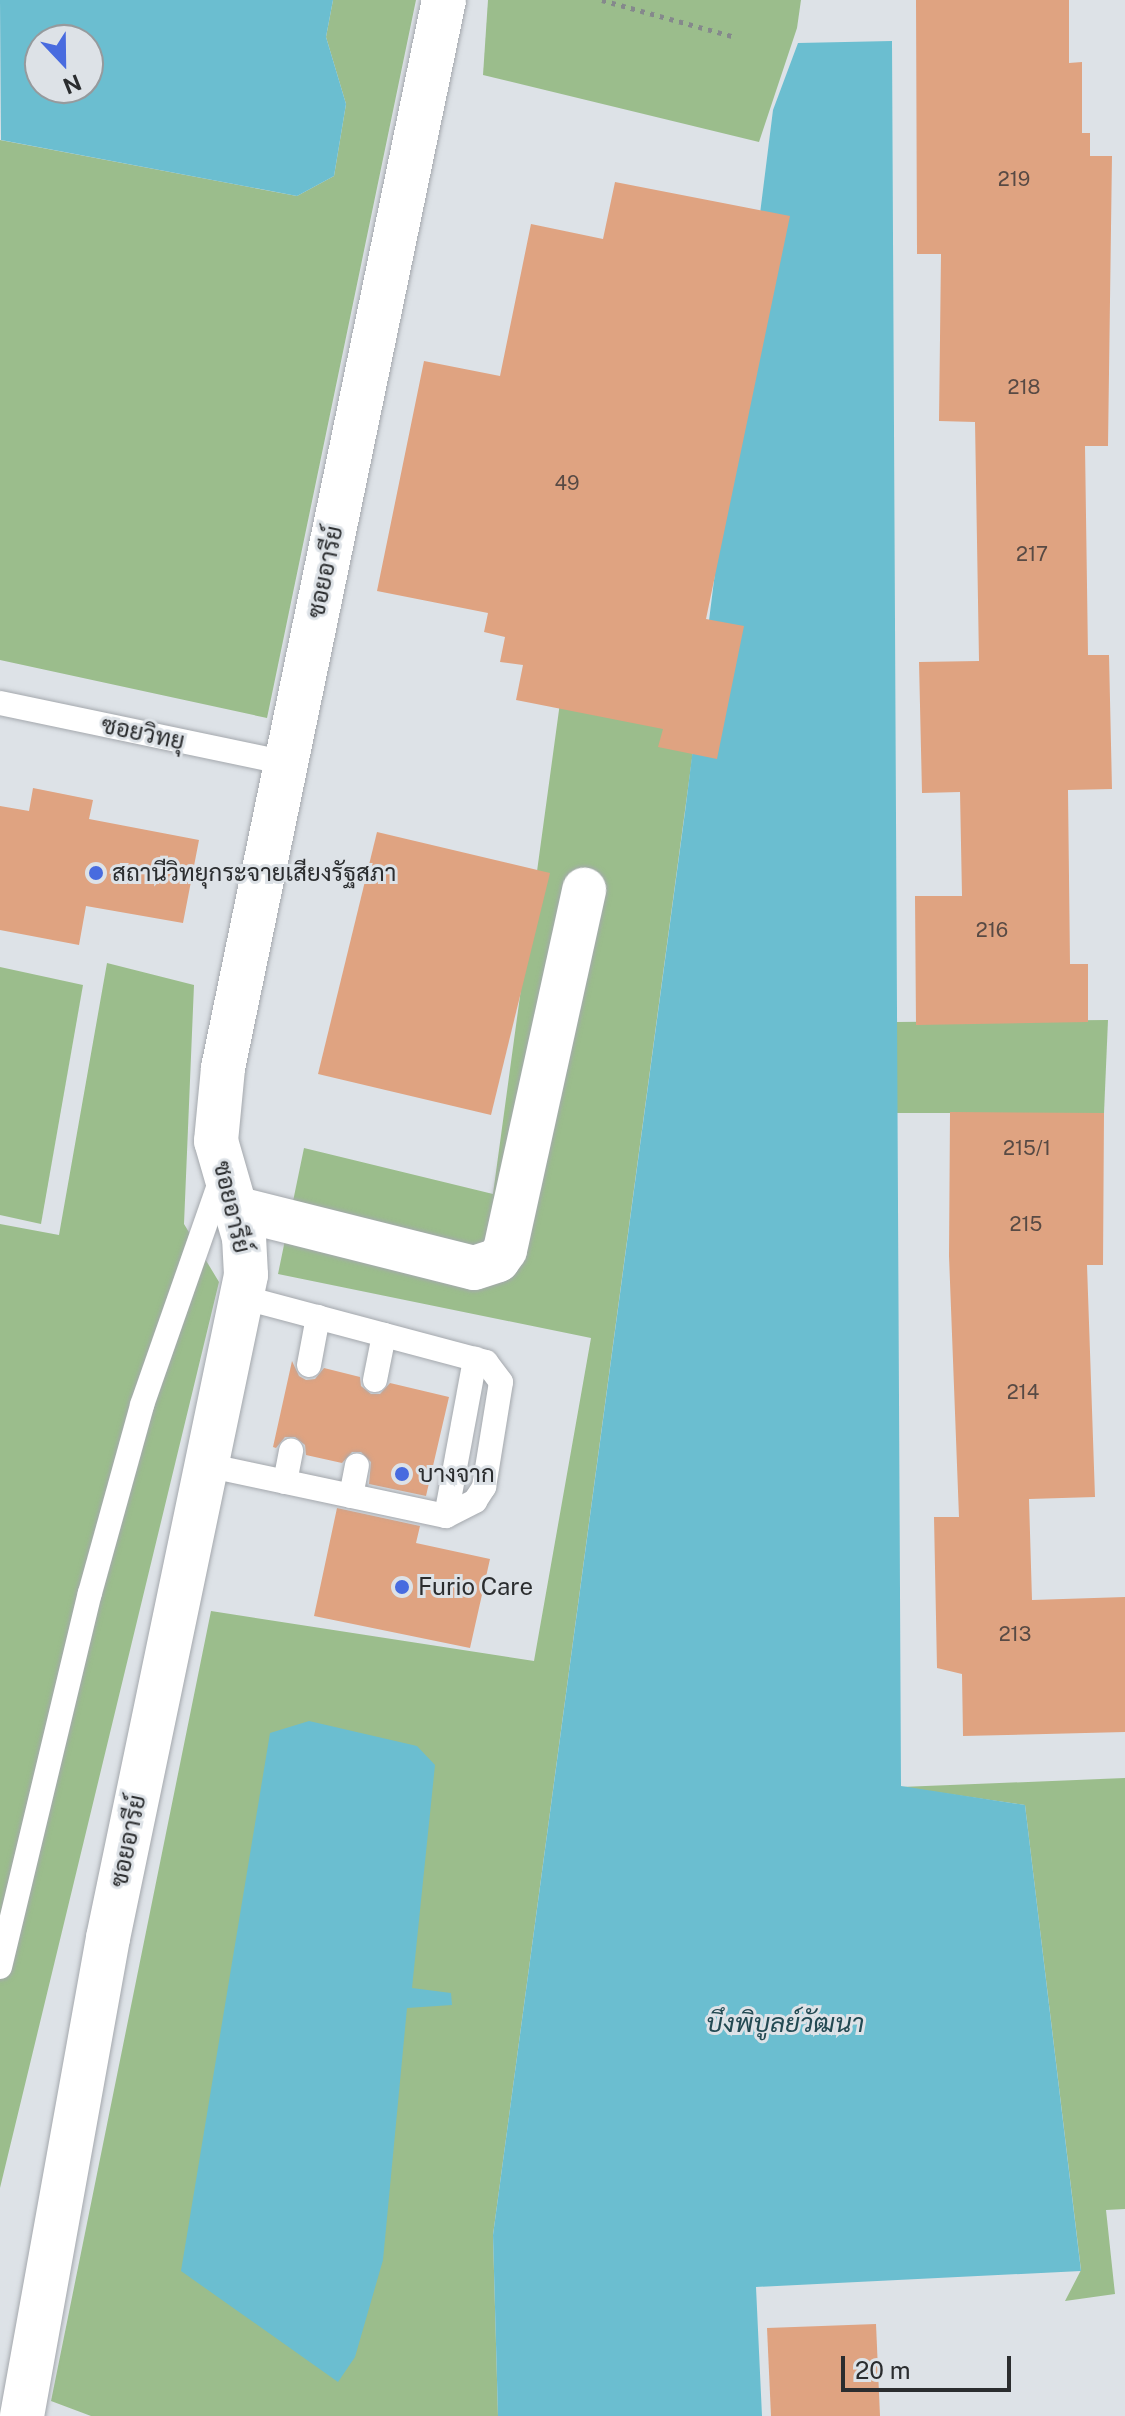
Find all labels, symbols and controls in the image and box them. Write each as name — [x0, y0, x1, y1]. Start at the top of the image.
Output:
north arrow — [24, 24, 104, 104]
text: N — [59, 69, 85, 100]
house number: 219 — [998, 167, 1030, 191]
house number: 218 — [1007, 375, 1041, 399]
house number: 49 — [554, 471, 580, 495]
street label: ซอยอารีย์ — [301, 523, 349, 621]
house number: 217 — [1016, 542, 1048, 566]
street label: ซอยวิทยุ — [99, 710, 187, 756]
place label: สถานีวิทยุกระจายเสียงรัฐสภา — [112, 859, 396, 887]
marker: สถานีวิทยุกระจายเสียงรัฐสภา — [87, 864, 105, 882]
house number: 216 — [976, 918, 1008, 942]
house number: 215/1 — [1003, 1136, 1051, 1160]
street label: ซอยอารีย์ — [207, 1158, 257, 1256]
house number: 215 — [1010, 1212, 1042, 1236]
house number: 214 — [1007, 1380, 1039, 1404]
place label: บางจาก — [418, 1460, 495, 1488]
marker: บางจาก — [393, 1465, 411, 1483]
place label: Furio Care — [418, 1573, 533, 1601]
marker: Furio Care — [393, 1578, 411, 1596]
house number: 213 — [999, 1622, 1031, 1646]
street label: ซอยอารีย์ — [104, 1792, 152, 1890]
water label: บึงพิบูลย์วัฒนา — [706, 2007, 864, 2039]
scale bar — [845, 2340, 1015, 2390]
text: 20 m — [855, 2356, 911, 2384]

